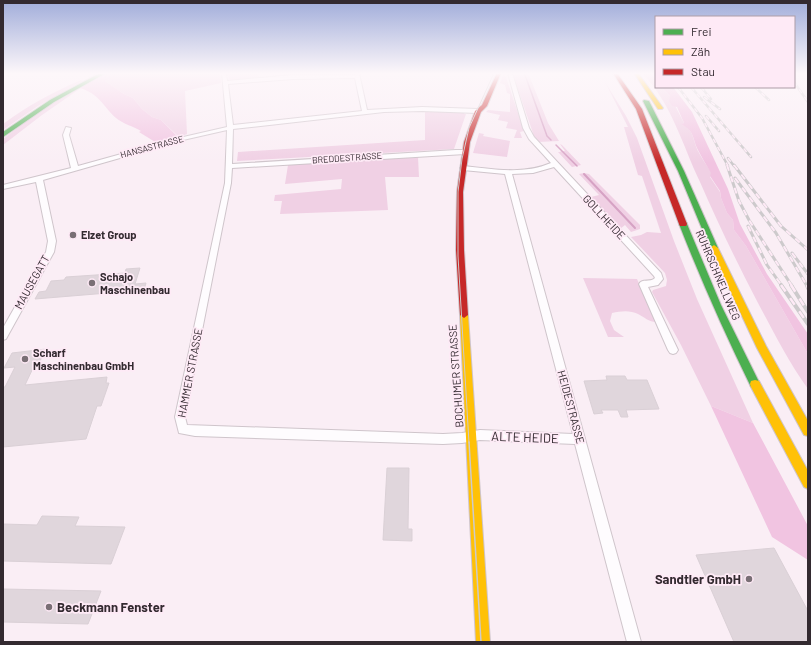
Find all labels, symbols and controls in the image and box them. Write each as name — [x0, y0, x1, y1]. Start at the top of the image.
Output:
legend — [655, 16, 795, 88]
text: Frei — [691, 24, 711, 38]
text: Zäh — [691, 44, 710, 58]
text: Stau — [691, 64, 715, 78]
street label: HANSASTRASSE — [119, 133, 185, 160]
street label: BREDDESTRASSE — [312, 150, 382, 165]
street label: GOLLHEIDE — [580, 192, 629, 242]
place label: Elzet Group — [81, 228, 137, 241]
street label: RUHRSCHNELLWEG — [694, 228, 743, 322]
marker: Elzet Group — [68, 230, 78, 240]
street label: MAUSEGATT — [11, 252, 52, 311]
place label: Schajo Maschinenbau — [100, 270, 170, 296]
marker: Schajo Maschinenbau — [87, 278, 97, 288]
street label: BOCHUMER STRASSE — [445, 324, 466, 428]
street label: HAMMER STRASSE — [174, 327, 205, 419]
place label: Scharf Maschinenbau GmbH — [33, 346, 134, 372]
marker: Scharf Maschinenbau GmbH — [20, 354, 30, 364]
street label: HEIDESTRASSE — [555, 369, 588, 445]
street label: ALTE HEIDE — [491, 428, 559, 446]
place label: Sandtler GmbH — [655, 571, 741, 587]
marker: Sandtler GmbH — [744, 574, 754, 584]
place label: Beckmann Fenster — [57, 599, 165, 615]
marker: Beckmann Fenster — [44, 602, 54, 612]

